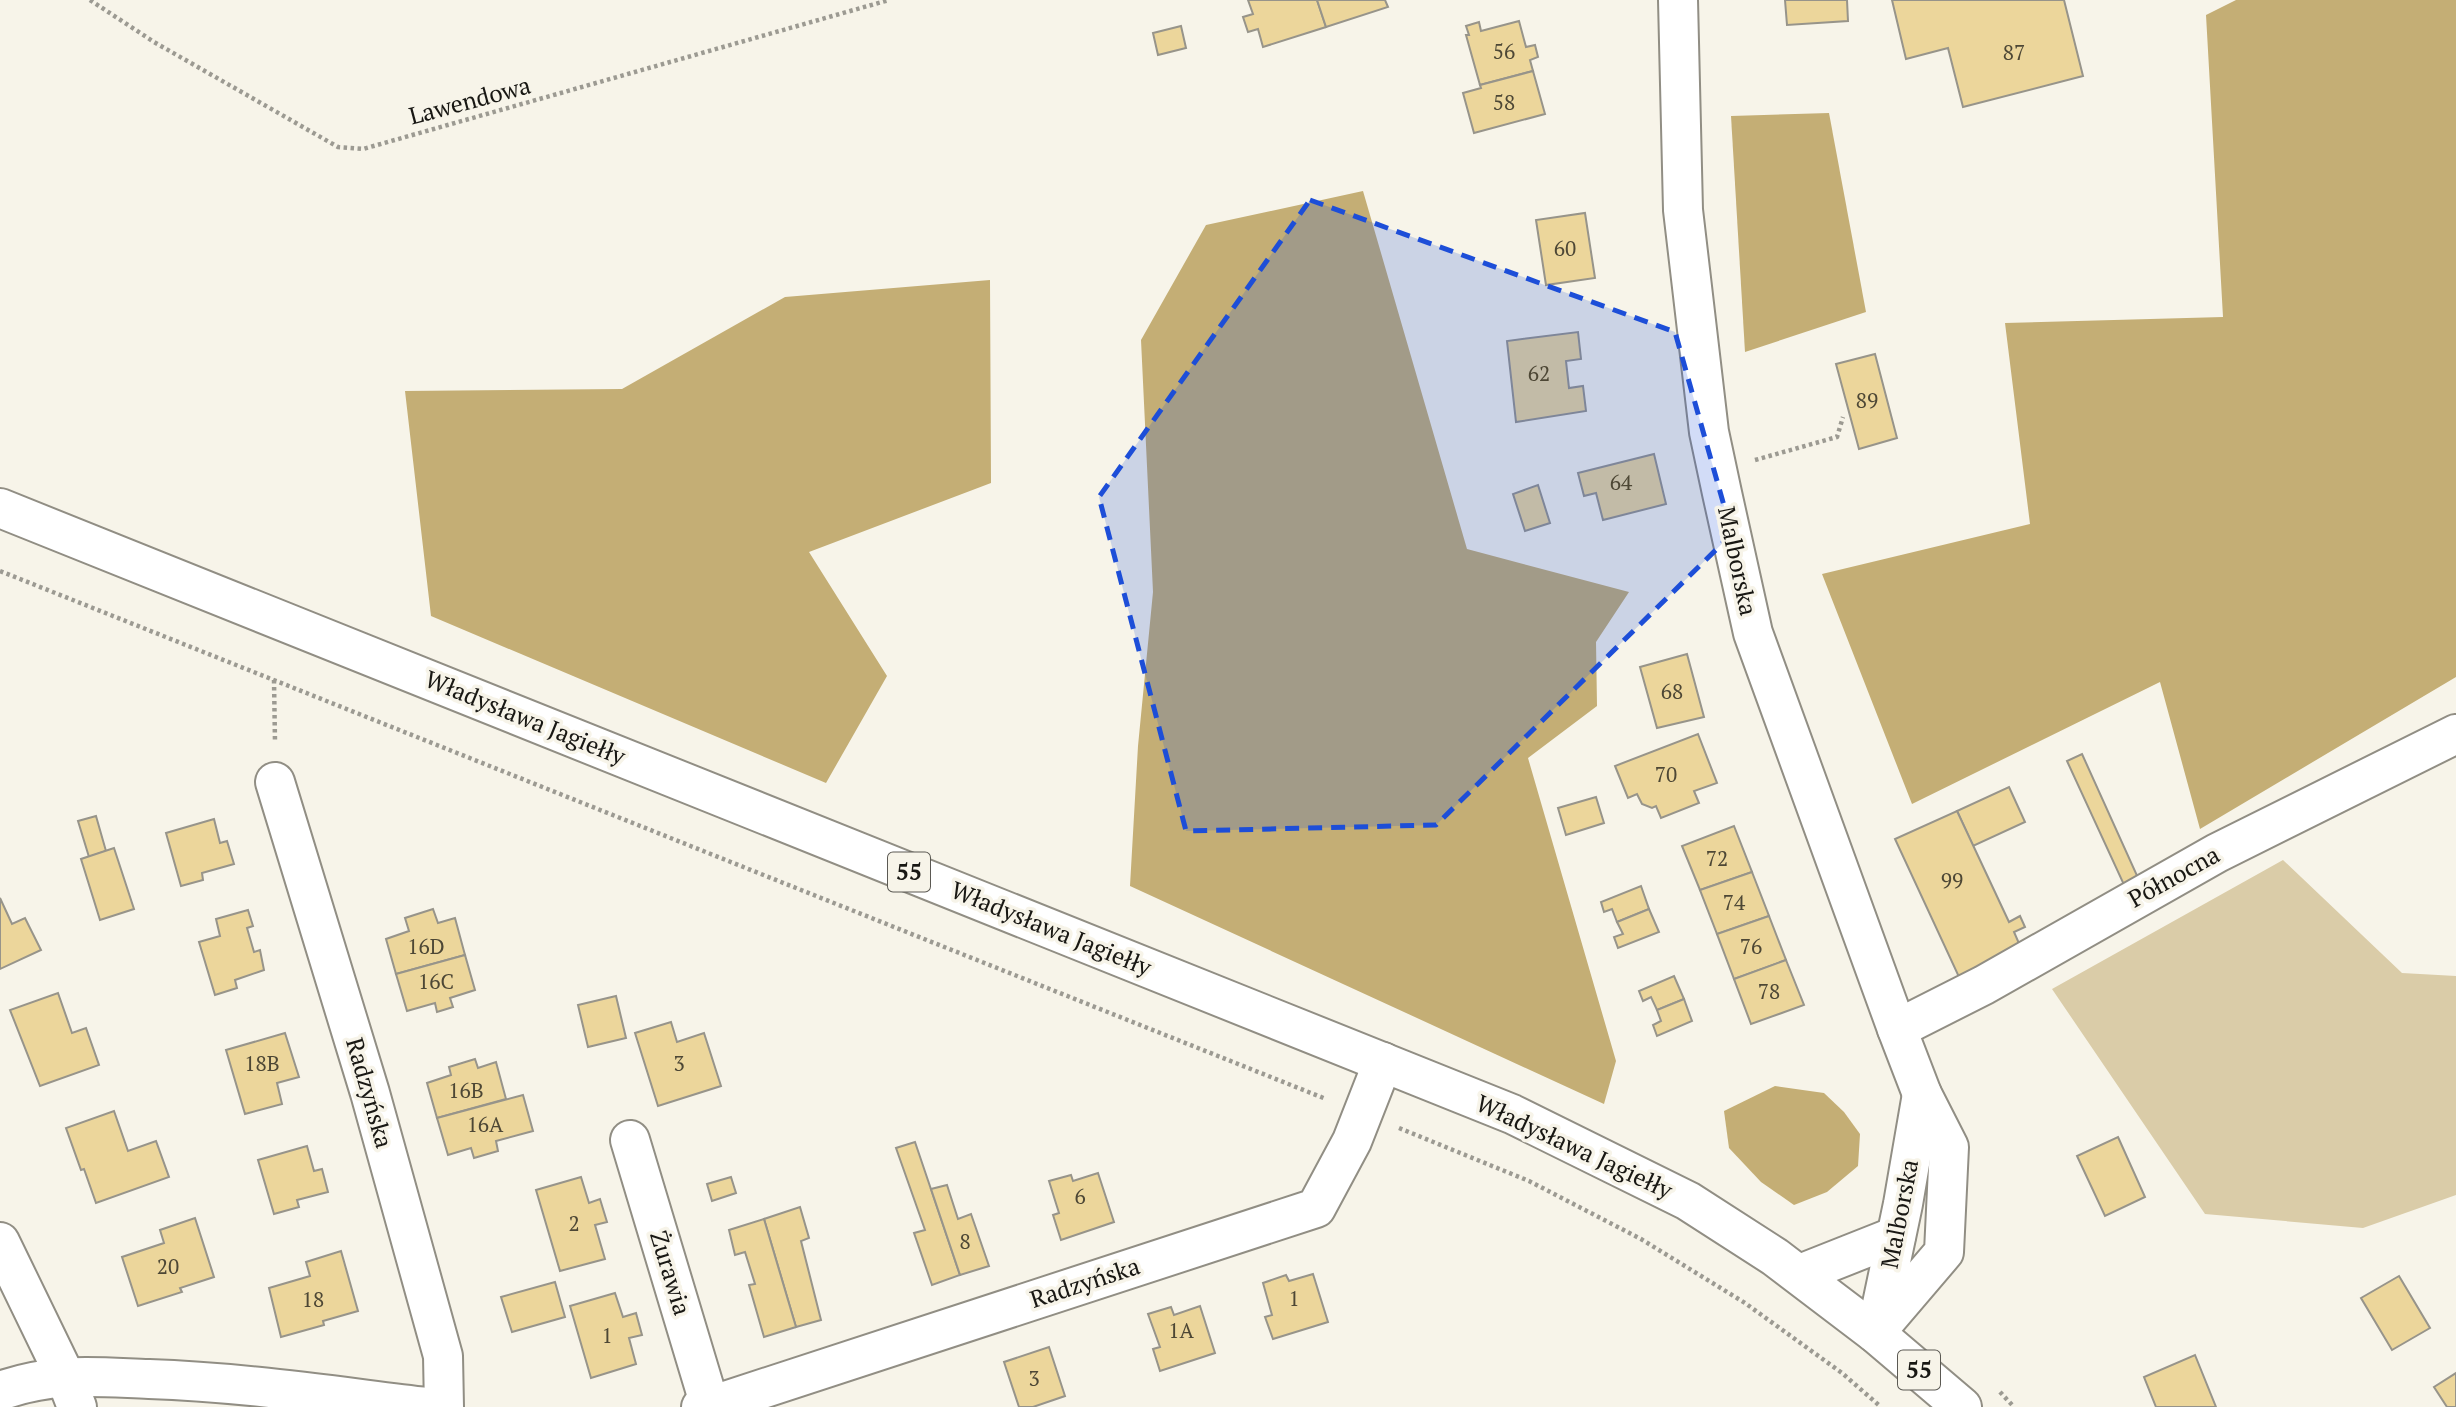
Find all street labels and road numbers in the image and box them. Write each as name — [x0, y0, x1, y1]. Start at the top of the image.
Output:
street label: Lawendowa — [405, 68, 534, 132]
street label: Malborska — [1711, 503, 1765, 618]
street label: Władysława Jagiełły — [420, 662, 631, 772]
street label: Północna — [2122, 838, 2225, 914]
road number: 55 — [888, 852, 930, 892]
street label: Władysława Jagiełły — [946, 873, 1157, 983]
street label: Radzyńska — [339, 1034, 401, 1152]
street label: Władysława Jagiełły — [1471, 1086, 1679, 1206]
street label: Malborska — [1873, 1156, 1925, 1271]
street label: Żurawia — [643, 1227, 699, 1319]
street label: Radzyńska — [1026, 1249, 1144, 1315]
road number: 55 — [1898, 1350, 1940, 1390]

